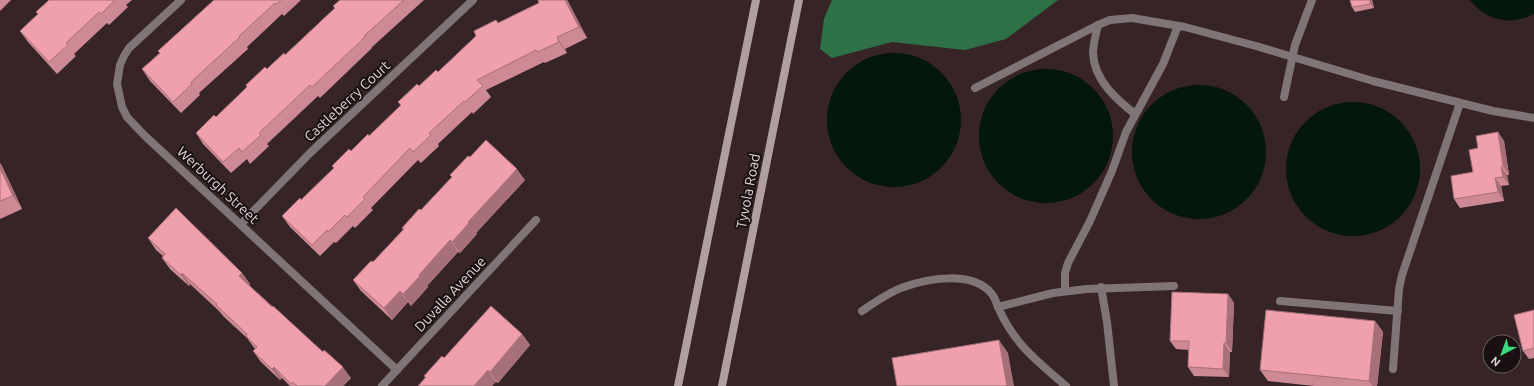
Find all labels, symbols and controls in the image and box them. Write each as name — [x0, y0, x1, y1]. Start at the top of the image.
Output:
street label: Castleberry Court — [301, 57, 393, 145]
street label: Werburgh Street — [174, 143, 262, 227]
street label: Tyvola Road — [733, 152, 763, 230]
street label: Duvalla Avenue — [411, 253, 489, 335]
north arrow — [1482, 334, 1522, 374]
text: N — [1488, 354, 1502, 369]

